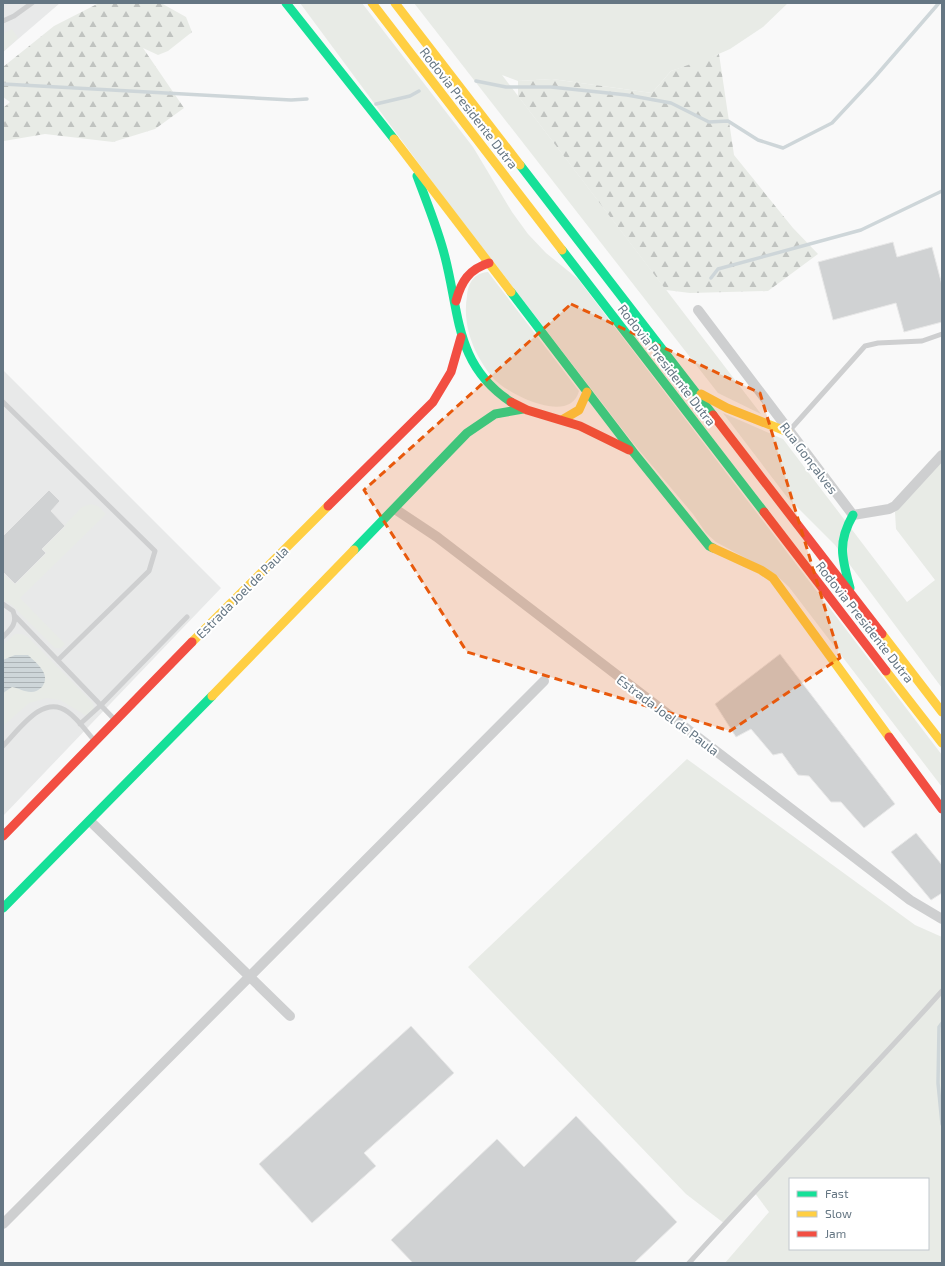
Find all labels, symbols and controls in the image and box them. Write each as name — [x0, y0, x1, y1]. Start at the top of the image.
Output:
street label: Rodovia Presidente Dutra — [417, 44, 521, 172]
street label: Rodovia Presidente Dutra — [615, 301, 719, 429]
street label: Rua Gonçalves — [776, 419, 841, 498]
street label: Estrada Joel de Paula — [192, 542, 292, 642]
street label: Rodovia Presidente Dutra — [813, 558, 917, 686]
street label: Estrada Joel de Paula — [614, 671, 722, 759]
legend — [789, 1178, 929, 1250]
text: Fast — [825, 1186, 849, 1200]
text: Slow — [825, 1206, 852, 1220]
text: Jam — [825, 1226, 846, 1240]

